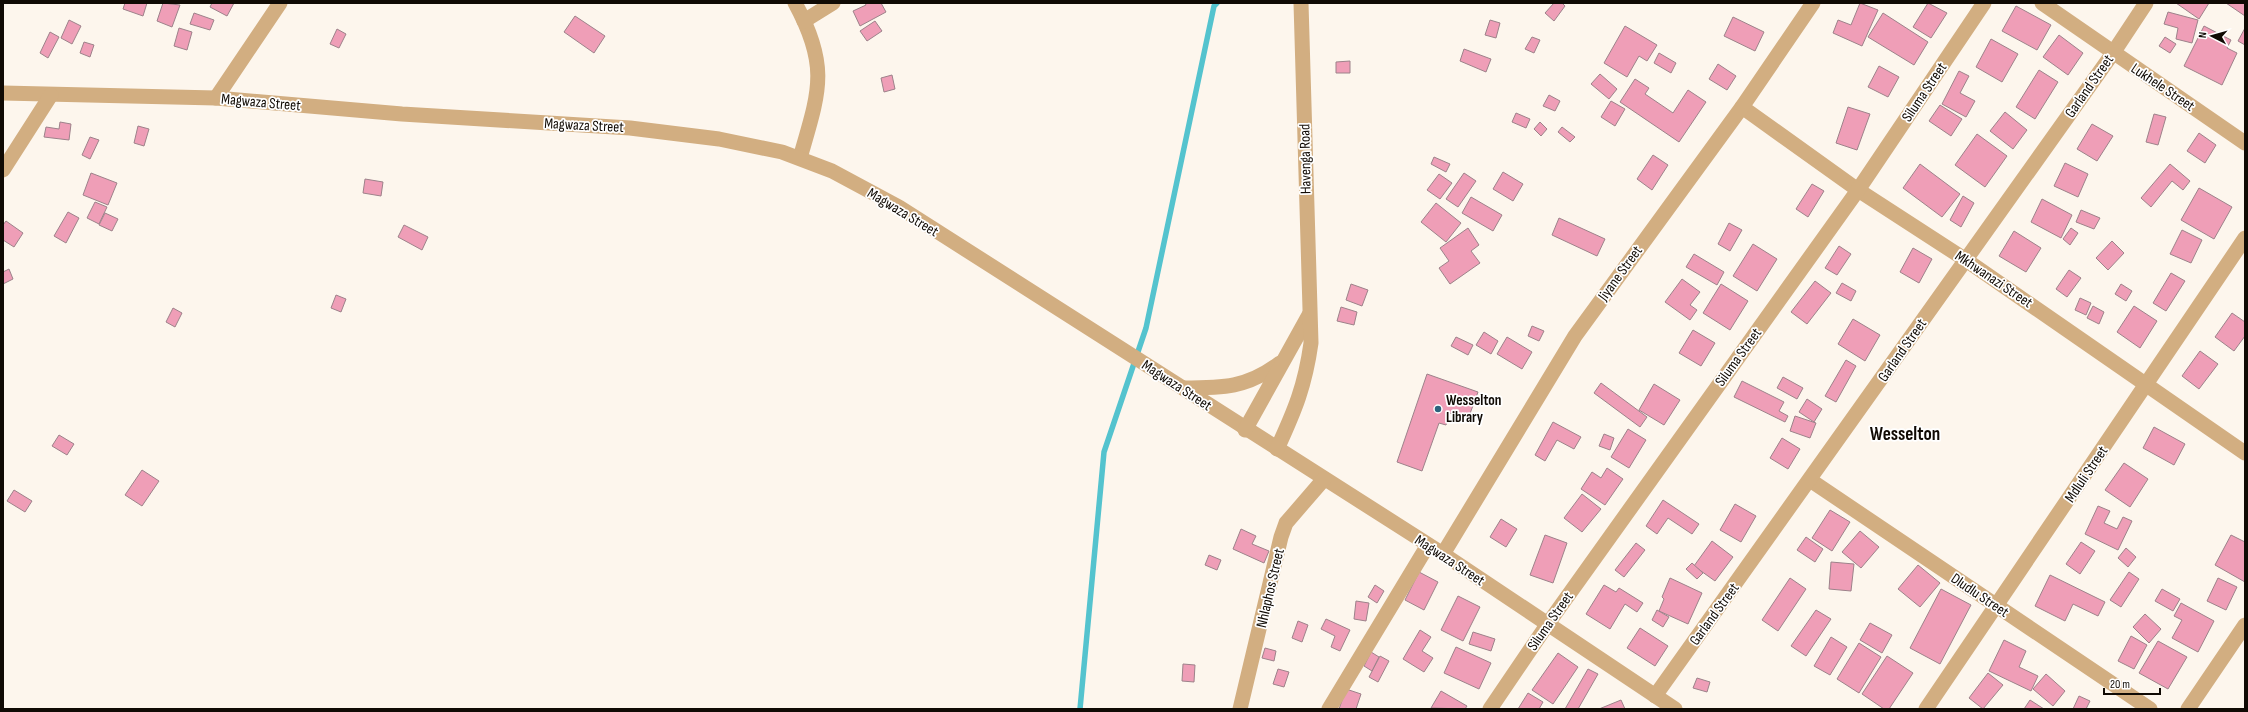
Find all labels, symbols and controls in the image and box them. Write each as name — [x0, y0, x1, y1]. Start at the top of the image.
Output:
north arrow — [2192, 16, 2232, 56]
text: N — [2196, 31, 2209, 39]
street label: Garland Street — [2061, 51, 2118, 122]
street label: Siluma Street — [1898, 59, 1951, 126]
street label: Lukhele Street — [2127, 59, 2199, 116]
street label: Magwaza Street — [220, 90, 302, 115]
street label: Magwaza Street — [544, 114, 625, 137]
street label: Havenga Road — [1295, 124, 1316, 194]
street label: Magwaza Street — [864, 184, 942, 241]
street label: Jiyane Street — [1593, 242, 1647, 305]
street label: Mkhwanazi Street — [1951, 247, 2036, 313]
street label: Garland Street — [1874, 315, 1931, 386]
street label: Siluma Street — [1711, 324, 1766, 390]
street label: Magwaza Street — [1138, 356, 1216, 415]
place label: Wesselton Library — [1446, 391, 1501, 427]
marker: Wesselton Library — [1433, 404, 1443, 414]
district label: Wesselton — [1870, 423, 1940, 446]
street label: Mdluli Street — [2061, 442, 2112, 506]
street label: Magwaza Street — [1411, 531, 1489, 590]
street label: Nhlaphos Street — [1252, 546, 1289, 630]
street label: Dludlu Street — [1947, 569, 2013, 622]
street label: Garland Street — [1685, 579, 1744, 649]
street label: Siluma Street — [1523, 588, 1578, 654]
scale bar — [2104, 670, 2160, 696]
text: 20 m — [2110, 677, 2130, 692]

